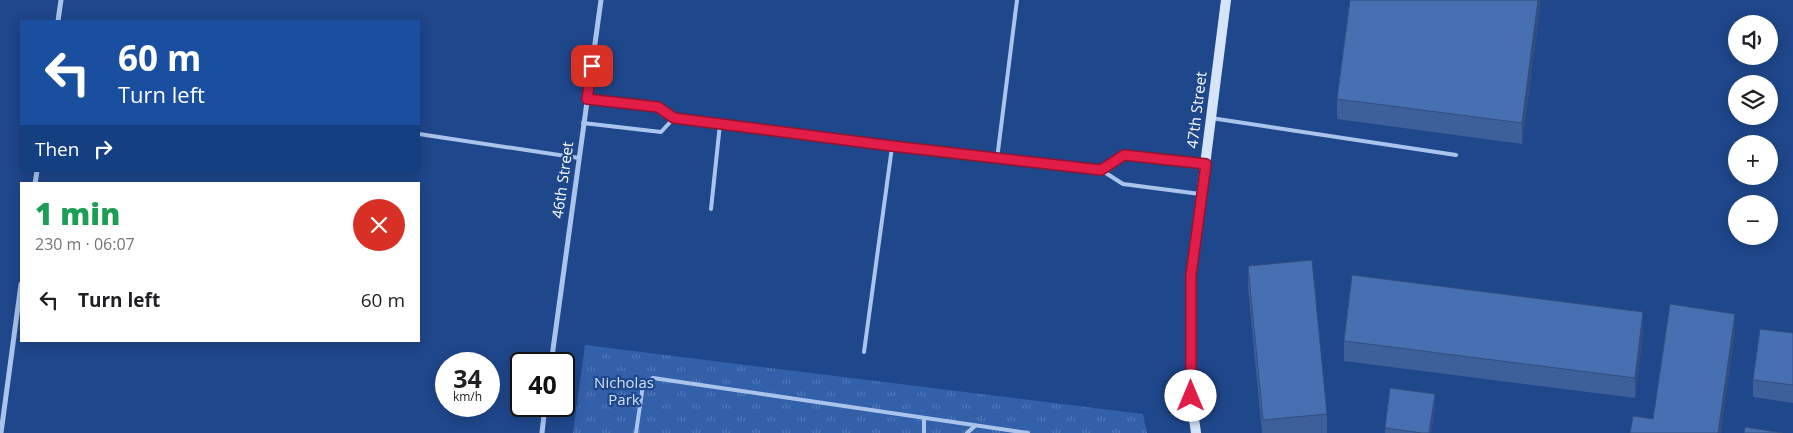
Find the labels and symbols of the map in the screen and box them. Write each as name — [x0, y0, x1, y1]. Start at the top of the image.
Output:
pin — [571, 45, 613, 87]
street label: 47th Street — [1181, 70, 1211, 150]
street label: 46th Street — [547, 140, 577, 220]
speed limit sign: 40 — [510, 352, 575, 417]
position arrow — [1164, 369, 1216, 421]
park label: Nicholas Park — [594, 372, 654, 409]

